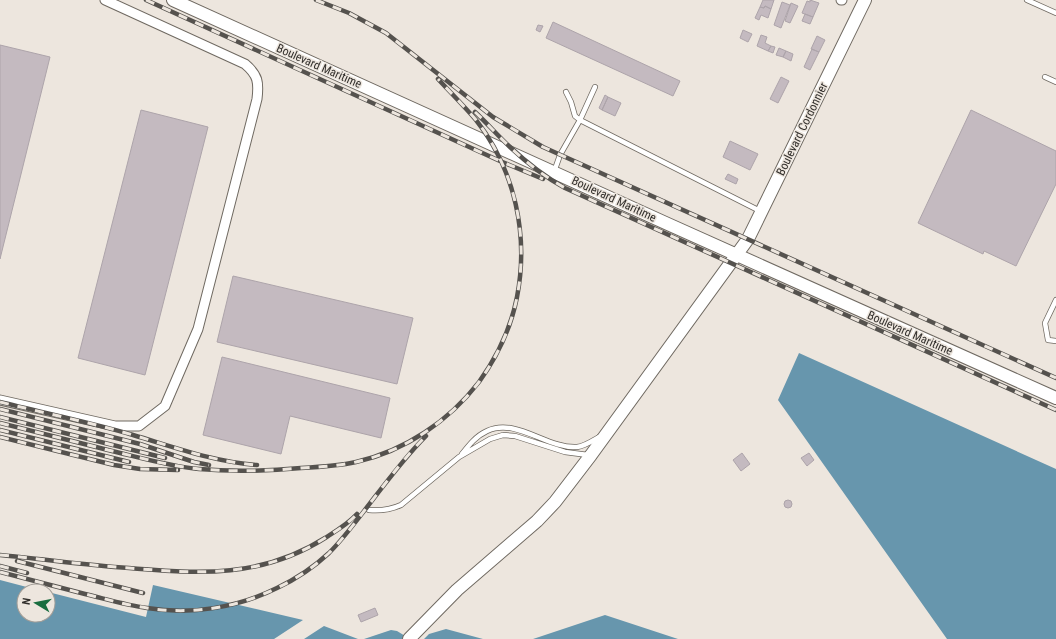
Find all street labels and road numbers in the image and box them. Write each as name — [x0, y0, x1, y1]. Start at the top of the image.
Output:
street label: Boulevard Maritime — [274, 41, 364, 91]
street label: Boulevard Cordonnier — [773, 80, 831, 178]
street label: Boulevard Maritime — [569, 173, 659, 225]
street label: Boulevard Maritime — [865, 308, 955, 358]

